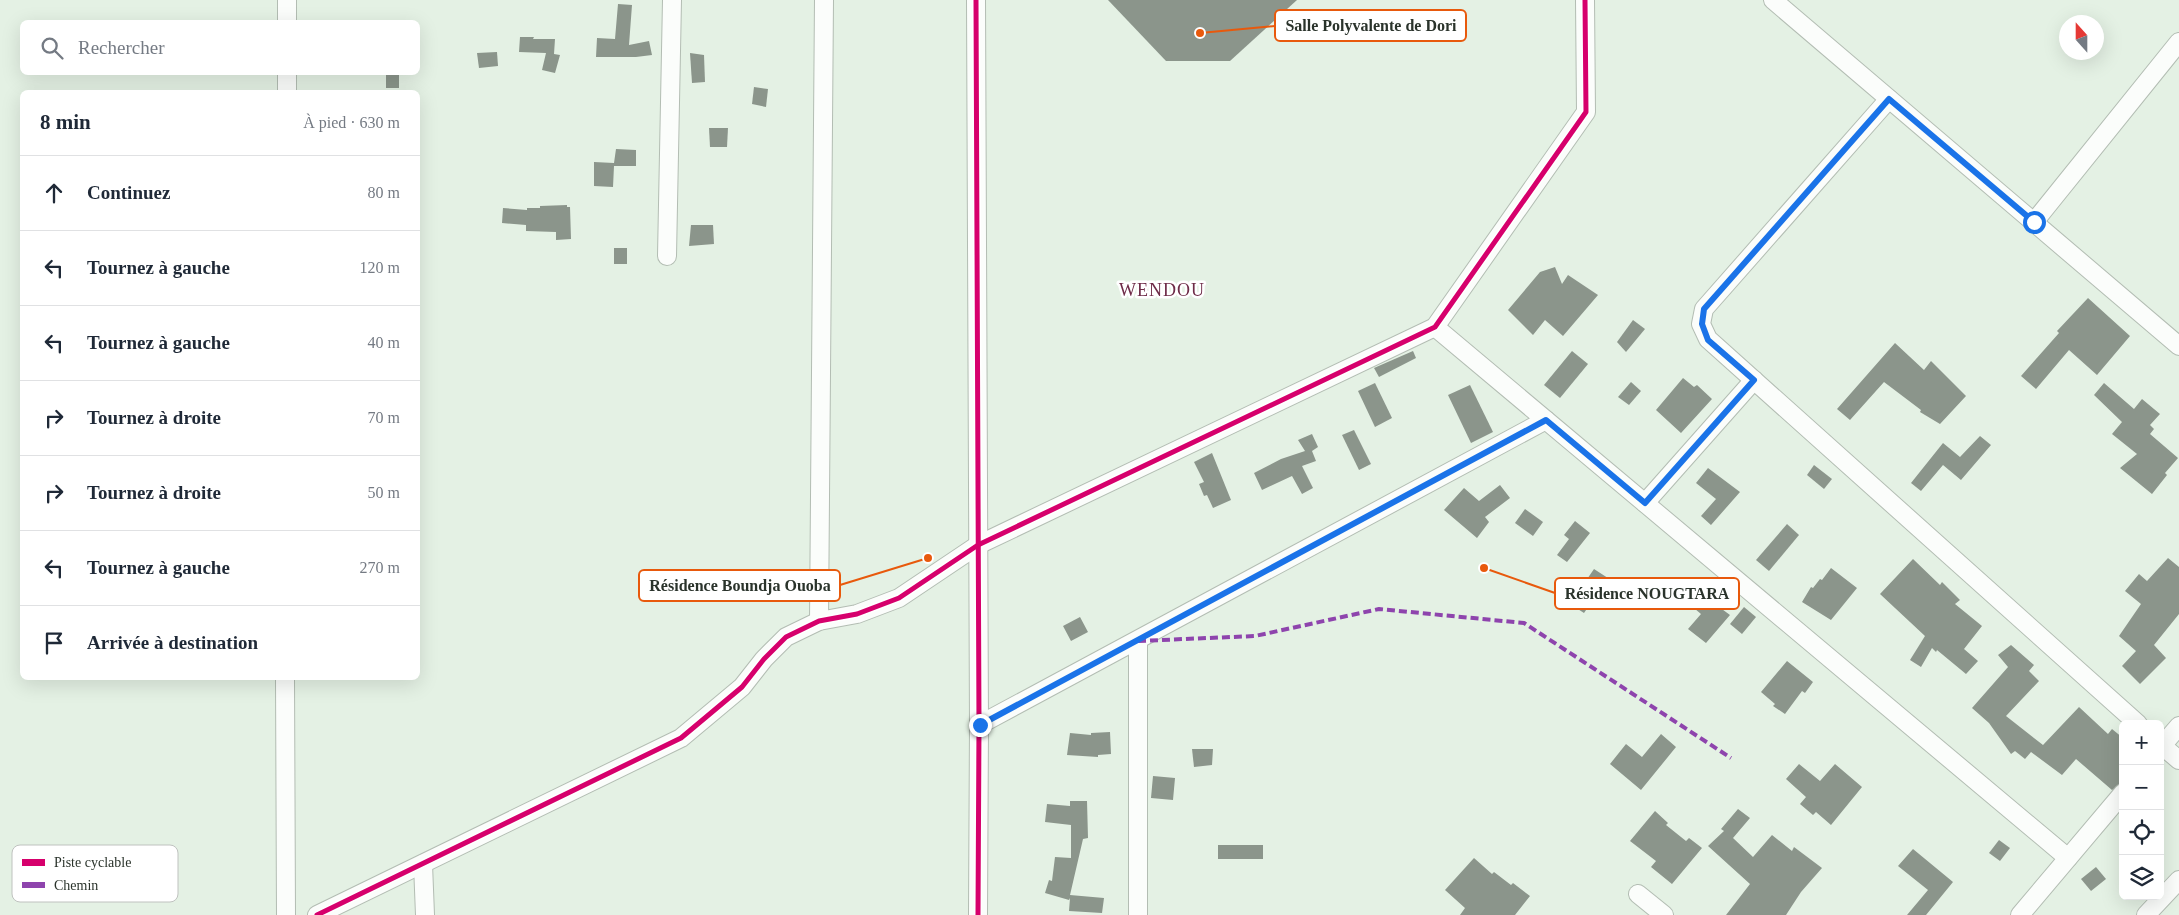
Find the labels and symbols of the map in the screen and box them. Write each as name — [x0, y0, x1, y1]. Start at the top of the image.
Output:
callout: Salle Polyvalente de Dori — [1275, 10, 1466, 41]
north arrow — [2059, 15, 2104, 60]
text: Salle Polyvalente de Dori — [1285, 17, 1457, 35]
route start — [2023, 211, 2046, 234]
district label: WENDOU — [1119, 280, 1205, 300]
callout: Résidence Boundja Ouoba — [639, 570, 840, 601]
text: Résidence Boundja Ouoba — [649, 577, 831, 595]
callout: Résidence NOUGTARA — [1555, 578, 1739, 609]
text: Résidence NOUGTARA — [1565, 585, 1730, 602]
route end — [969, 714, 992, 737]
legend — [12, 845, 178, 902]
text: Piste cyclable — [54, 855, 131, 870]
text: Chemin — [54, 878, 98, 893]

